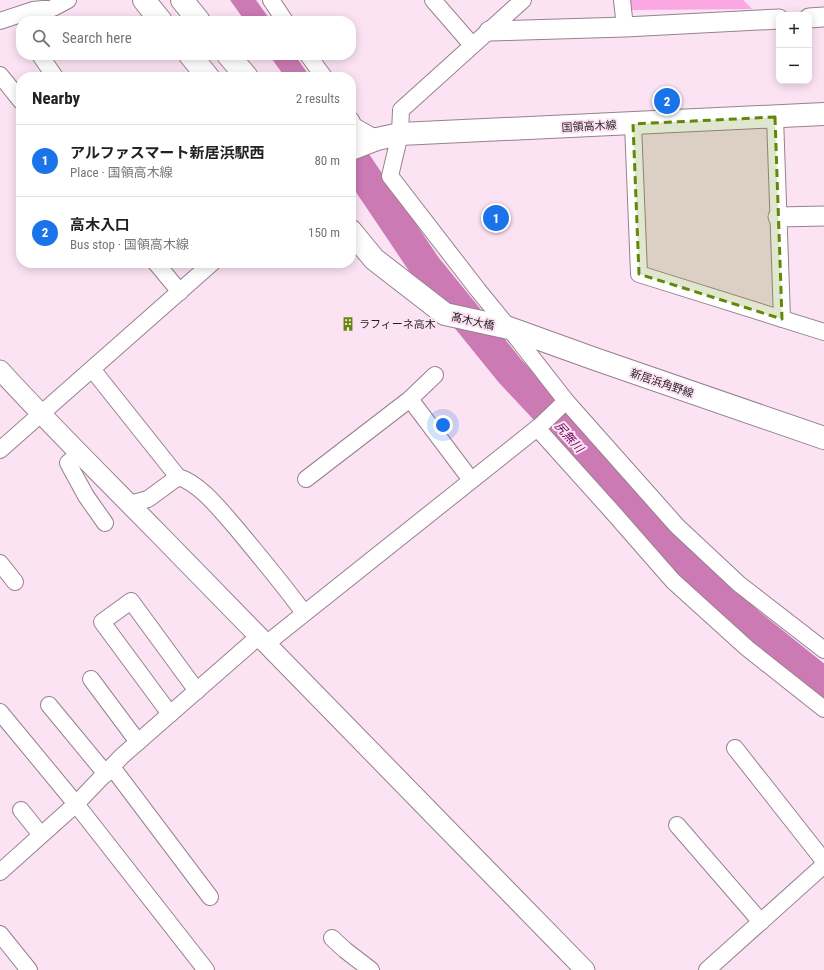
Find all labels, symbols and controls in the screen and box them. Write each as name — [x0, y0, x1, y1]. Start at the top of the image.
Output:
map controls — [776, 12, 812, 84]
button: + — [776, 12, 812, 48]
search box — [16, 16, 356, 60]
icon: search — [30, 27, 52, 49]
text: Search here — [62, 29, 132, 47]
button: − — [776, 48, 812, 84]
pin: 2 — [654, 86, 680, 116]
text: Nearby — [32, 88, 80, 108]
text: 2 results — [296, 91, 340, 106]
street label: 国領高木線 — [561, 119, 617, 134]
text: アルファスマート新居浜駅西 — [70, 144, 264, 162]
text: 1 — [42, 153, 48, 168]
text: 80 m — [314, 153, 340, 168]
text: Place · 国領高木線 — [70, 165, 173, 180]
pin: 1 — [483, 203, 509, 233]
text: 高木入口 — [70, 216, 130, 234]
text: 2 — [42, 225, 48, 240]
text: 150 m — [308, 225, 340, 240]
text: Bus stop · 国領高木線 — [70, 237, 189, 252]
street label: 髙木大橋 — [450, 310, 496, 333]
building icon: ラフィーネ高木 — [340, 316, 356, 332]
place label: ラフィーネ高木 — [359, 318, 436, 331]
street label: 新居浜角野線 — [629, 367, 695, 400]
your location — [433, 415, 453, 435]
water label: 尻無川 — [552, 419, 588, 457]

